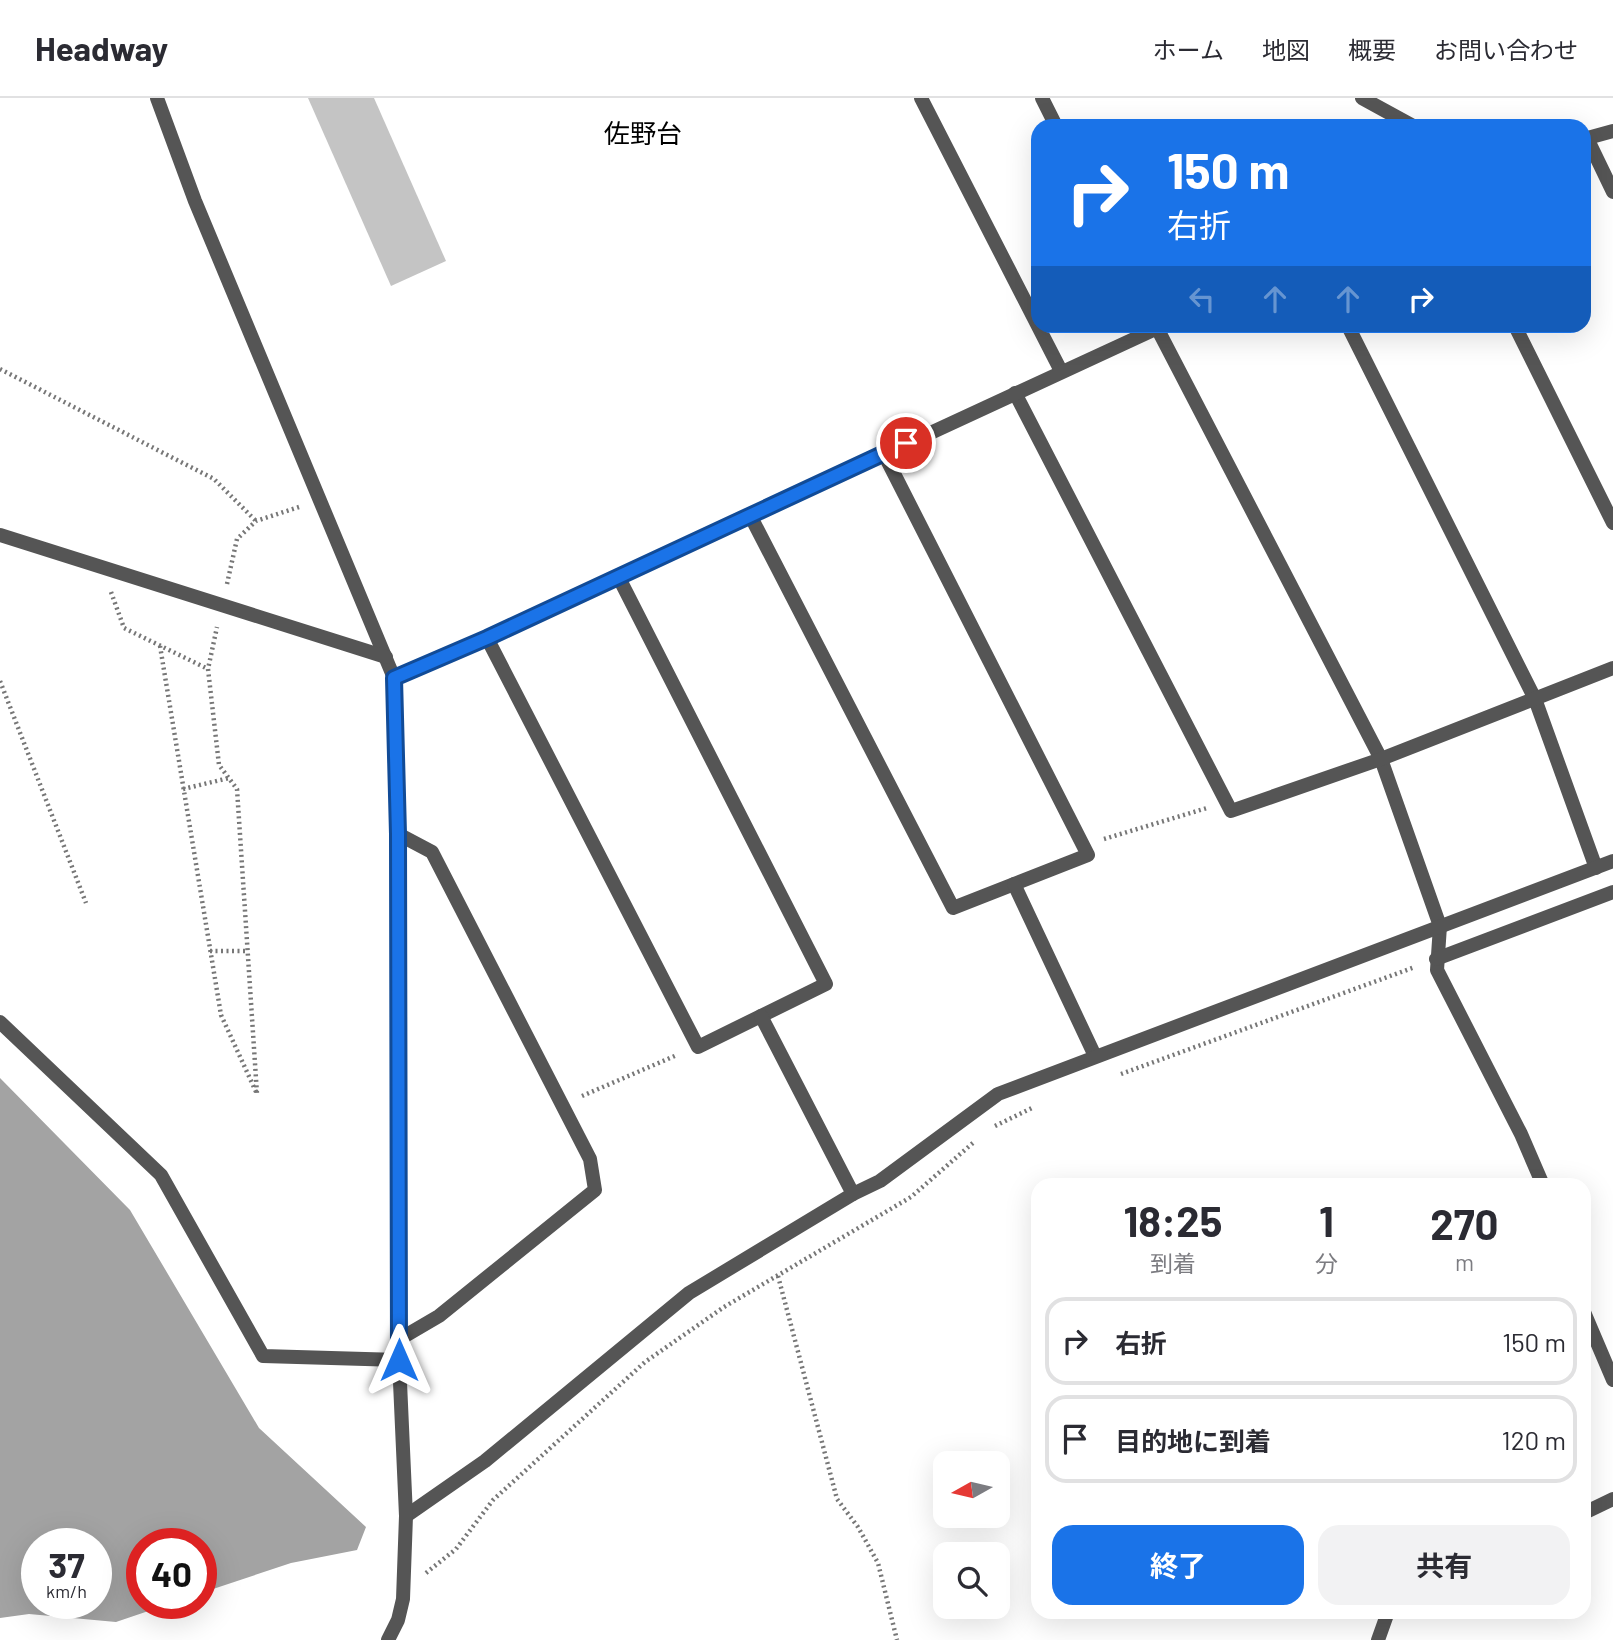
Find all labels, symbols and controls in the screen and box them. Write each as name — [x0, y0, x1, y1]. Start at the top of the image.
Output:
text: Headway — [35, 28, 168, 68]
text: ホーム — [1153, 35, 1224, 64]
text: 地図 — [1262, 35, 1310, 64]
text: 概要 — [1348, 35, 1396, 64]
text: お問い合わせ — [1434, 35, 1578, 64]
district label: 佐野台 — [604, 117, 682, 148]
text: 150 m — [1167, 140, 1289, 199]
icon: right — [1052, 147, 1143, 238]
text: 右折 — [1167, 205, 1231, 243]
icon: left — [1183, 280, 1221, 318]
icon: ahead — [1256, 280, 1294, 318]
icon: ahead — [1329, 280, 1367, 318]
icon: right — [1402, 280, 1440, 318]
pin — [876, 413, 936, 473]
icon: arrive — [887, 424, 925, 462]
text: 18:25 — [1123, 1195, 1222, 1245]
text: 1 — [1319, 1195, 1334, 1245]
text: 270 — [1430, 1198, 1499, 1248]
text: m — [1455, 1248, 1474, 1276]
text: 到着 — [1150, 1249, 1196, 1277]
text: 分 — [1315, 1249, 1338, 1277]
icon: right — [1056, 1322, 1094, 1360]
position arrow — [362, 1323, 436, 1397]
text: 150 m — [1502, 1326, 1566, 1357]
text: 右折 — [1115, 1327, 1167, 1358]
icon: arrive — [1056, 1420, 1094, 1458]
text: 120 m — [1502, 1424, 1566, 1455]
text: 目的地に到着 — [1115, 1425, 1271, 1456]
north arrow — [933, 1451, 1010, 1528]
map controls — [933, 1451, 1010, 1619]
button: 終了 — [1052, 1525, 1304, 1605]
button: 共有 — [1318, 1525, 1570, 1605]
speed limit sign: 40 — [126, 1528, 217, 1619]
button: search — [933, 1542, 1010, 1619]
text: 37 — [48, 1543, 85, 1585]
text: km/h — [46, 1580, 87, 1602]

